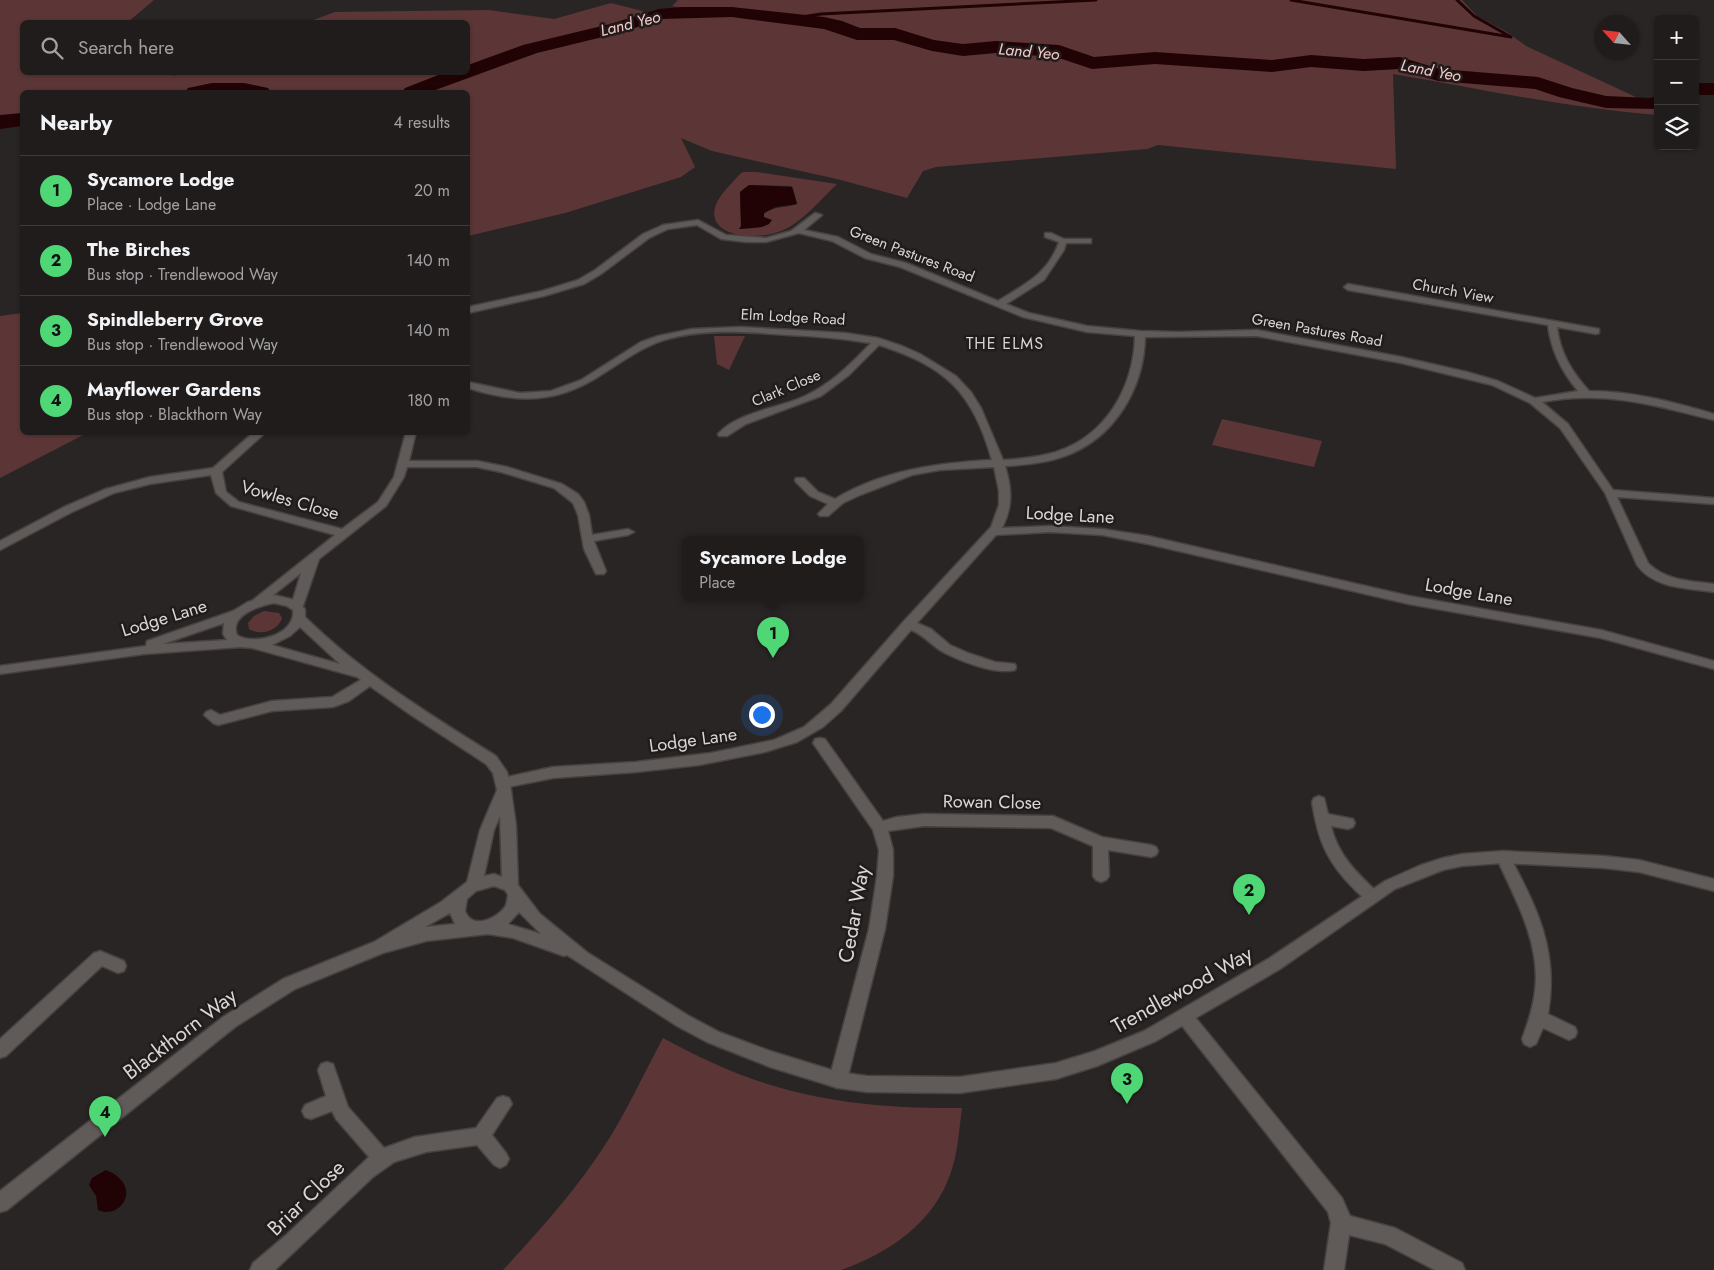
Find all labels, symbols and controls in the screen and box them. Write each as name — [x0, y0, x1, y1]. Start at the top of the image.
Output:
water label: Land Yeo — [598, 5, 663, 42]
north arrow — [1594, 15, 1639, 60]
map controls — [1654, 15, 1699, 150]
button: + — [1654, 15, 1699, 60]
search box — [20, 20, 470, 75]
icon: search — [38, 34, 66, 62]
text: Search here — [78, 34, 174, 61]
water label: Land Yeo — [997, 37, 1061, 66]
water label: Land Yeo — [1399, 53, 1464, 88]
button: − — [1654, 60, 1699, 105]
button: layers — [1654, 105, 1699, 150]
text: Nearby — [40, 108, 112, 138]
text: 4 results — [394, 111, 450, 134]
text: Sycamore Lodge — [87, 166, 234, 193]
text: 1 — [52, 179, 60, 202]
text: 20 m — [414, 179, 450, 202]
text: Place · Lodge Lane — [87, 193, 216, 216]
street label: Green Pastures Road — [846, 220, 978, 288]
text: The Birches — [87, 236, 190, 263]
text: 2 — [51, 249, 61, 272]
text: 140 m — [407, 249, 450, 272]
text: Bus stop · Trendlewood Way — [87, 263, 278, 286]
street label: Church View — [1411, 273, 1496, 309]
street label: Elm Lodge Road — [740, 303, 846, 331]
text: Spindleberry Grove — [87, 306, 263, 333]
street label: Green Pastures Road — [1250, 308, 1384, 352]
text: 3 — [51, 319, 61, 342]
text: 140 m — [407, 319, 450, 342]
district label: THE ELMS — [966, 332, 1044, 355]
text: Bus stop · Trendlewood Way — [87, 333, 278, 356]
street label: Clark Close — [748, 364, 824, 412]
text: Mayflower Gardens — [87, 376, 261, 403]
text: 4 — [50, 389, 62, 412]
text: 180 m — [407, 389, 450, 412]
text: Bus stop · Blackthorn Way — [87, 403, 262, 426]
street label: Vowles Close — [238, 474, 342, 526]
street label: Lodge Lane — [1025, 500, 1115, 530]
popup — [682, 536, 864, 601]
text: Sycamore Lodge — [699, 544, 847, 571]
text: Place — [699, 571, 735, 594]
street label: Lodge Lane — [1423, 572, 1515, 612]
street label: Lodge Lane — [118, 593, 210, 643]
pin: 1 — [757, 617, 789, 658]
your location — [749, 702, 775, 728]
street label: Lodge Lane — [647, 721, 739, 759]
street label: Rowan Close — [943, 788, 1041, 816]
street label: Cedar Way — [831, 862, 877, 965]
pin: 2 — [1233, 874, 1265, 915]
street label: Trendlewood Way — [1106, 938, 1259, 1041]
street label: Blackthorn Way — [117, 981, 244, 1087]
pin: 3 — [1111, 1063, 1143, 1104]
pin: 4 — [89, 1096, 121, 1137]
street label: Briar Close — [260, 1153, 352, 1243]

